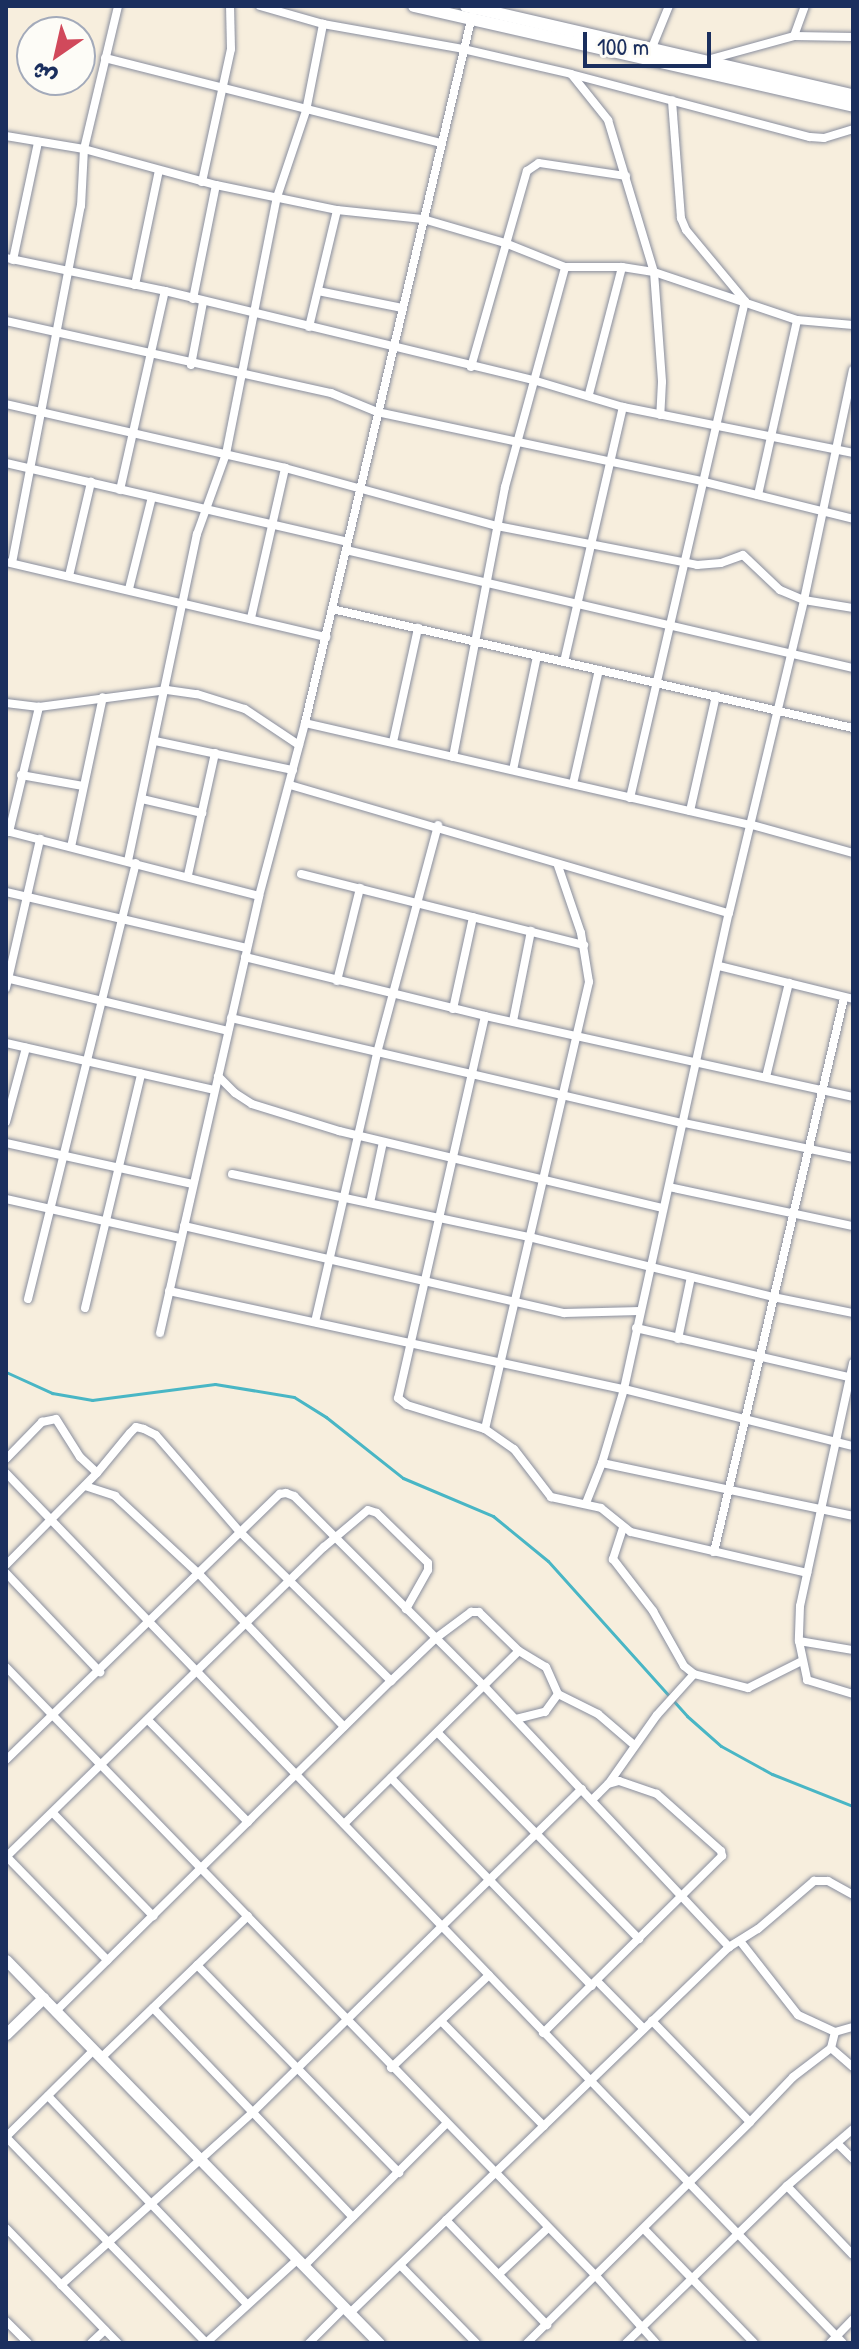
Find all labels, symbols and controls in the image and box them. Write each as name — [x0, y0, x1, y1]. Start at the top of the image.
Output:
north arrow — [16, 16, 96, 96]
scale bar — [587, 16, 715, 66]
text: 100 m — [597, 30, 649, 62]
text: ش — [25, 55, 62, 93]

